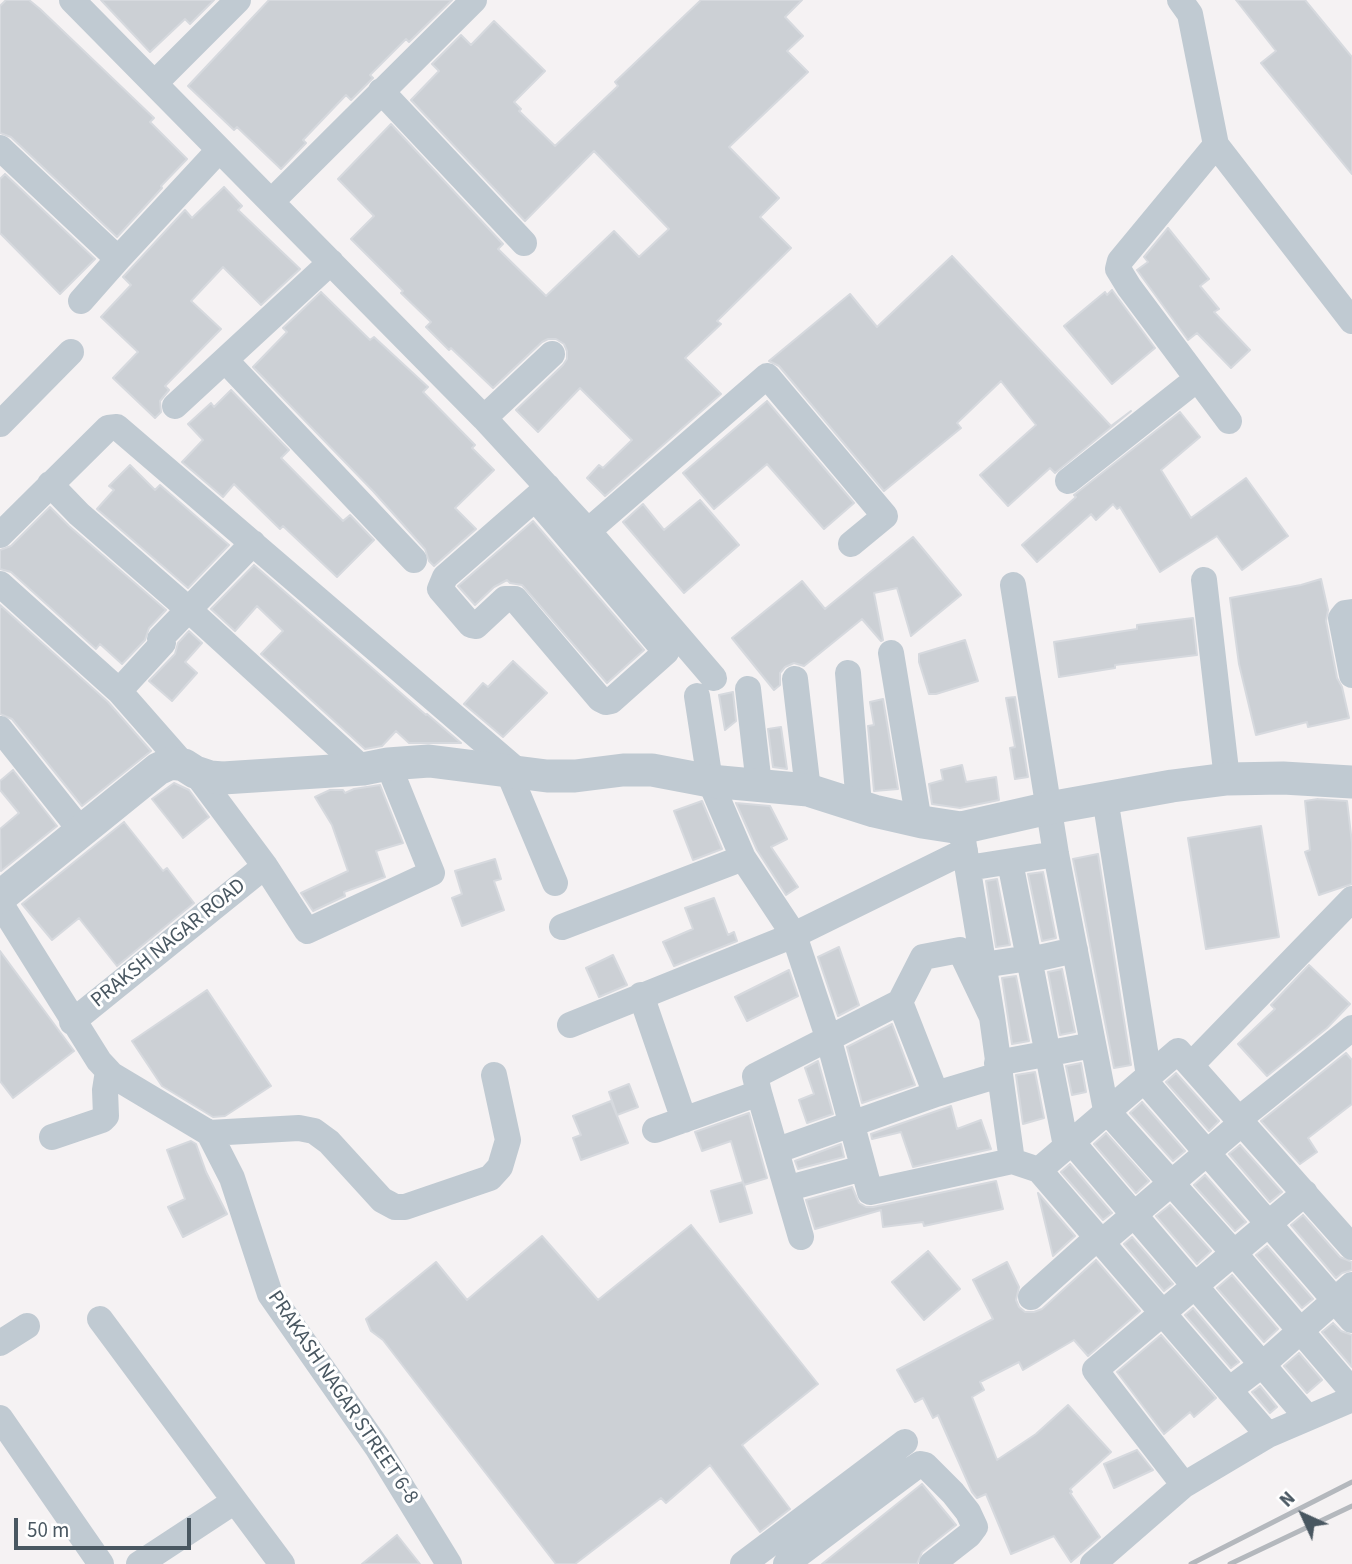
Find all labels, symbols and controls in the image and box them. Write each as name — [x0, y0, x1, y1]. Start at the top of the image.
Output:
street label: PRAKSH NAGAR ROAD — [87, 874, 251, 1014]
street label: PRAKASH NAGAR STREET 6-8 — [261, 1287, 423, 1509]
north arrow — [1268, 1480, 1338, 1550]
text: N — [1274, 1486, 1302, 1514]
scale bar — [18, 1504, 194, 1548]
text: 50 m — [27, 1515, 69, 1545]

